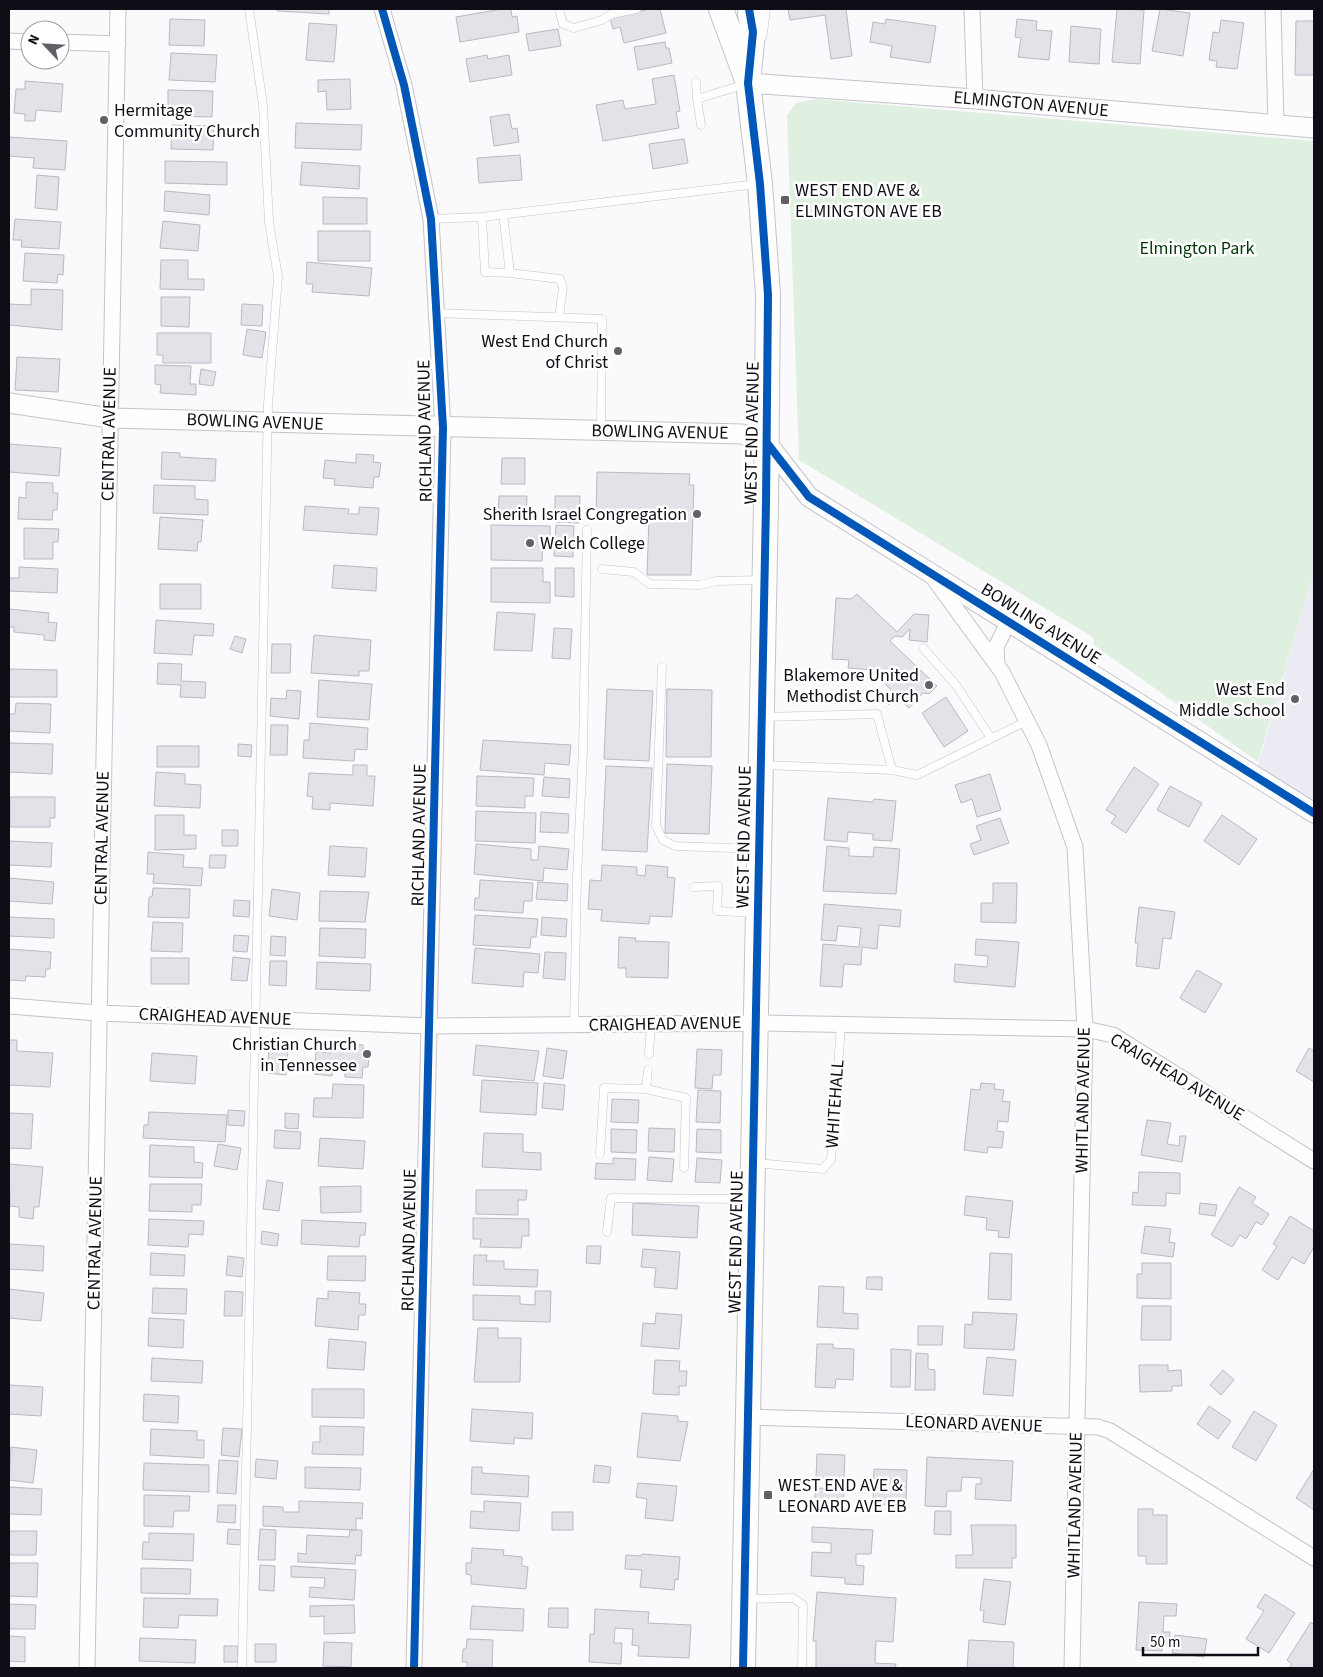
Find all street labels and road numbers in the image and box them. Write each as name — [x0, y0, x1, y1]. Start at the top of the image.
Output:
street label: ELMINGTON AVENUE — [952, 85, 1110, 123]
street label: RICHLAND AVENUE — [411, 359, 439, 503]
street label: WEST END AVENUE — [738, 361, 766, 505]
street label: CENTRAL AVENUE — [95, 367, 123, 501]
street label: BOWLING AVENUE — [186, 407, 324, 437]
street label: BOWLING AVENUE — [591, 418, 729, 446]
street label: BOWLING AVENUE — [976, 577, 1106, 671]
street label: RICHLAND AVENUE — [405, 763, 433, 907]
street label: WEST END AVENUE — [730, 765, 758, 909]
street label: CENTRAL AVENUE — [88, 771, 116, 905]
street label: CRAIGHEAD AVENUE — [138, 1002, 292, 1032]
street label: CRAIGHEAD AVENUE — [588, 1010, 742, 1038]
street label: WHITLAND AVENUE — [1069, 1027, 1097, 1173]
street label: CRAIGHEAD AVENUE — [1105, 1027, 1249, 1127]
street label: WHITEHALL — [819, 1059, 851, 1149]
street label: RICHLAND AVENUE — [395, 1168, 423, 1312]
street label: WEST END AVENUE — [722, 1170, 750, 1314]
street label: CENTRAL AVENUE — [81, 1176, 109, 1310]
street label: LEONARD AVENUE — [905, 1409, 1043, 1439]
street label: WHITLAND AVENUE — [1061, 1432, 1089, 1578]

